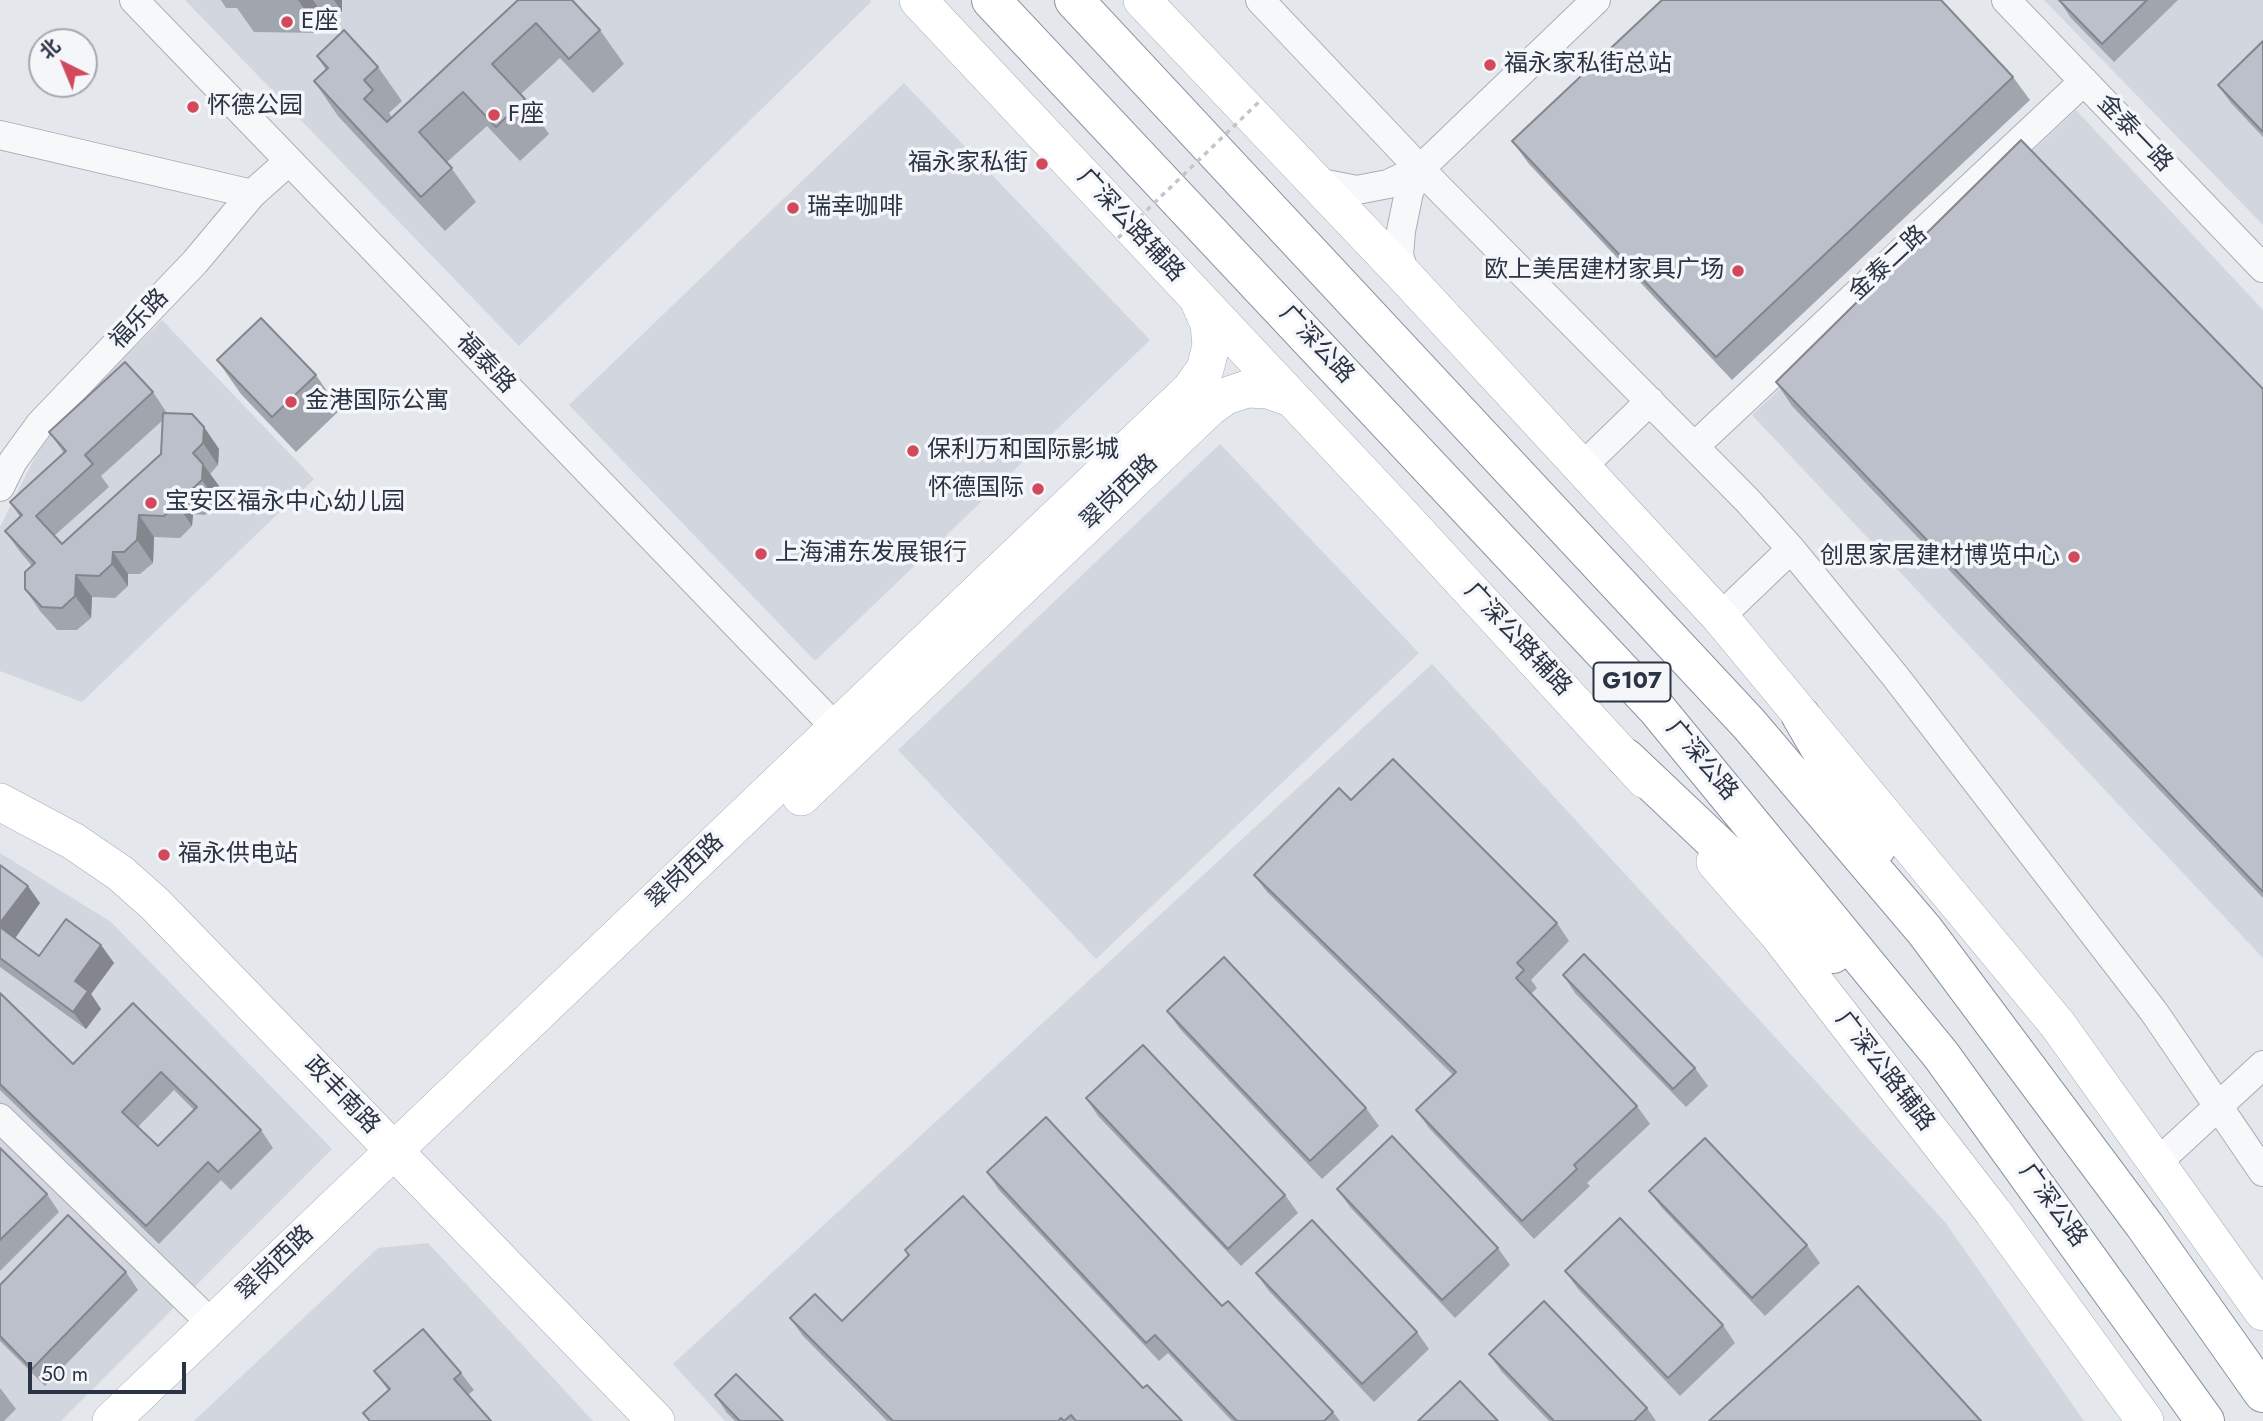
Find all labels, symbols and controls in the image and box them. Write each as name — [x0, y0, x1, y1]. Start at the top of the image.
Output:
place label: E座 — [301, 8, 338, 36]
marker: E座 — [279, 14, 295, 30]
north arrow — [28, 28, 98, 98]
text: 北 — [34, 32, 66, 65]
place label: 福永家私街总站 — [1504, 51, 1672, 79]
marker: 福永家私街总站 — [1482, 57, 1498, 73]
street label: 金泰一路 — [2090, 89, 2178, 179]
place label: 怀德公园 — [207, 93, 303, 121]
marker: 怀德公园 — [185, 99, 201, 115]
place label: F座 — [508, 101, 544, 129]
marker: F座 — [486, 107, 502, 123]
place label: 福永家私街 — [908, 150, 1028, 178]
marker: 福永家私街 — [1034, 156, 1050, 172]
street label: 广深公路辅路 — [1070, 164, 1190, 288]
place label: 瑞幸咖啡 — [807, 194, 903, 222]
marker: 瑞幸咖啡 — [785, 200, 801, 216]
street label: 金泰二路 — [1844, 221, 1934, 307]
place label: 欧上美居建材家具广场 — [1484, 257, 1724, 285]
marker: 欧上美居建材家具广场 — [1730, 263, 1746, 279]
street label: 福乐路 — [105, 284, 175, 356]
street label: 广深公路 — [1273, 300, 1359, 390]
street label: 福泰路 — [450, 328, 520, 400]
place label: 金港国际公寓 — [305, 388, 449, 416]
marker: 金港国际公寓 — [283, 394, 299, 410]
place label: 保利万和国际影城 — [927, 437, 1119, 465]
marker: 保利万和国际影城 — [905, 443, 921, 459]
street label: 翠岗西路 — [1075, 449, 1165, 537]
place label: 怀德国际 — [928, 475, 1024, 503]
marker: 怀德国际 — [1030, 481, 1046, 497]
place label: 宝安区福永中心幼儿园 — [165, 489, 405, 517]
marker: 宝安区福永中心幼儿园 — [143, 495, 159, 511]
place label: 上海浦东发展银行 — [775, 540, 967, 568]
place label: 创思家居建材博览中心 — [1820, 543, 2060, 571]
marker: 上海浦东发展银行 — [753, 546, 769, 562]
marker: 创思家居建材博览中心 — [2066, 549, 2082, 565]
street label: 广深公路辅路 — [1457, 578, 1577, 702]
road number: G107 — [1594, 662, 1670, 702]
street label: 广深公路 — [1659, 715, 1743, 807]
street label: 翠岗西路 — [641, 828, 731, 916]
place label: 福永供电站 — [178, 841, 298, 869]
marker: 福永供电站 — [156, 847, 172, 863]
street label: 广深公路辅路 — [1828, 1006, 1940, 1138]
street label: 政丰南路 — [297, 1051, 385, 1141]
street label: 广深公路 — [2012, 1159, 2092, 1253]
street label: 翠岗西路 — [231, 1220, 321, 1308]
scale bar — [32, 1348, 189, 1392]
text: 50 m — [41, 1359, 88, 1389]

